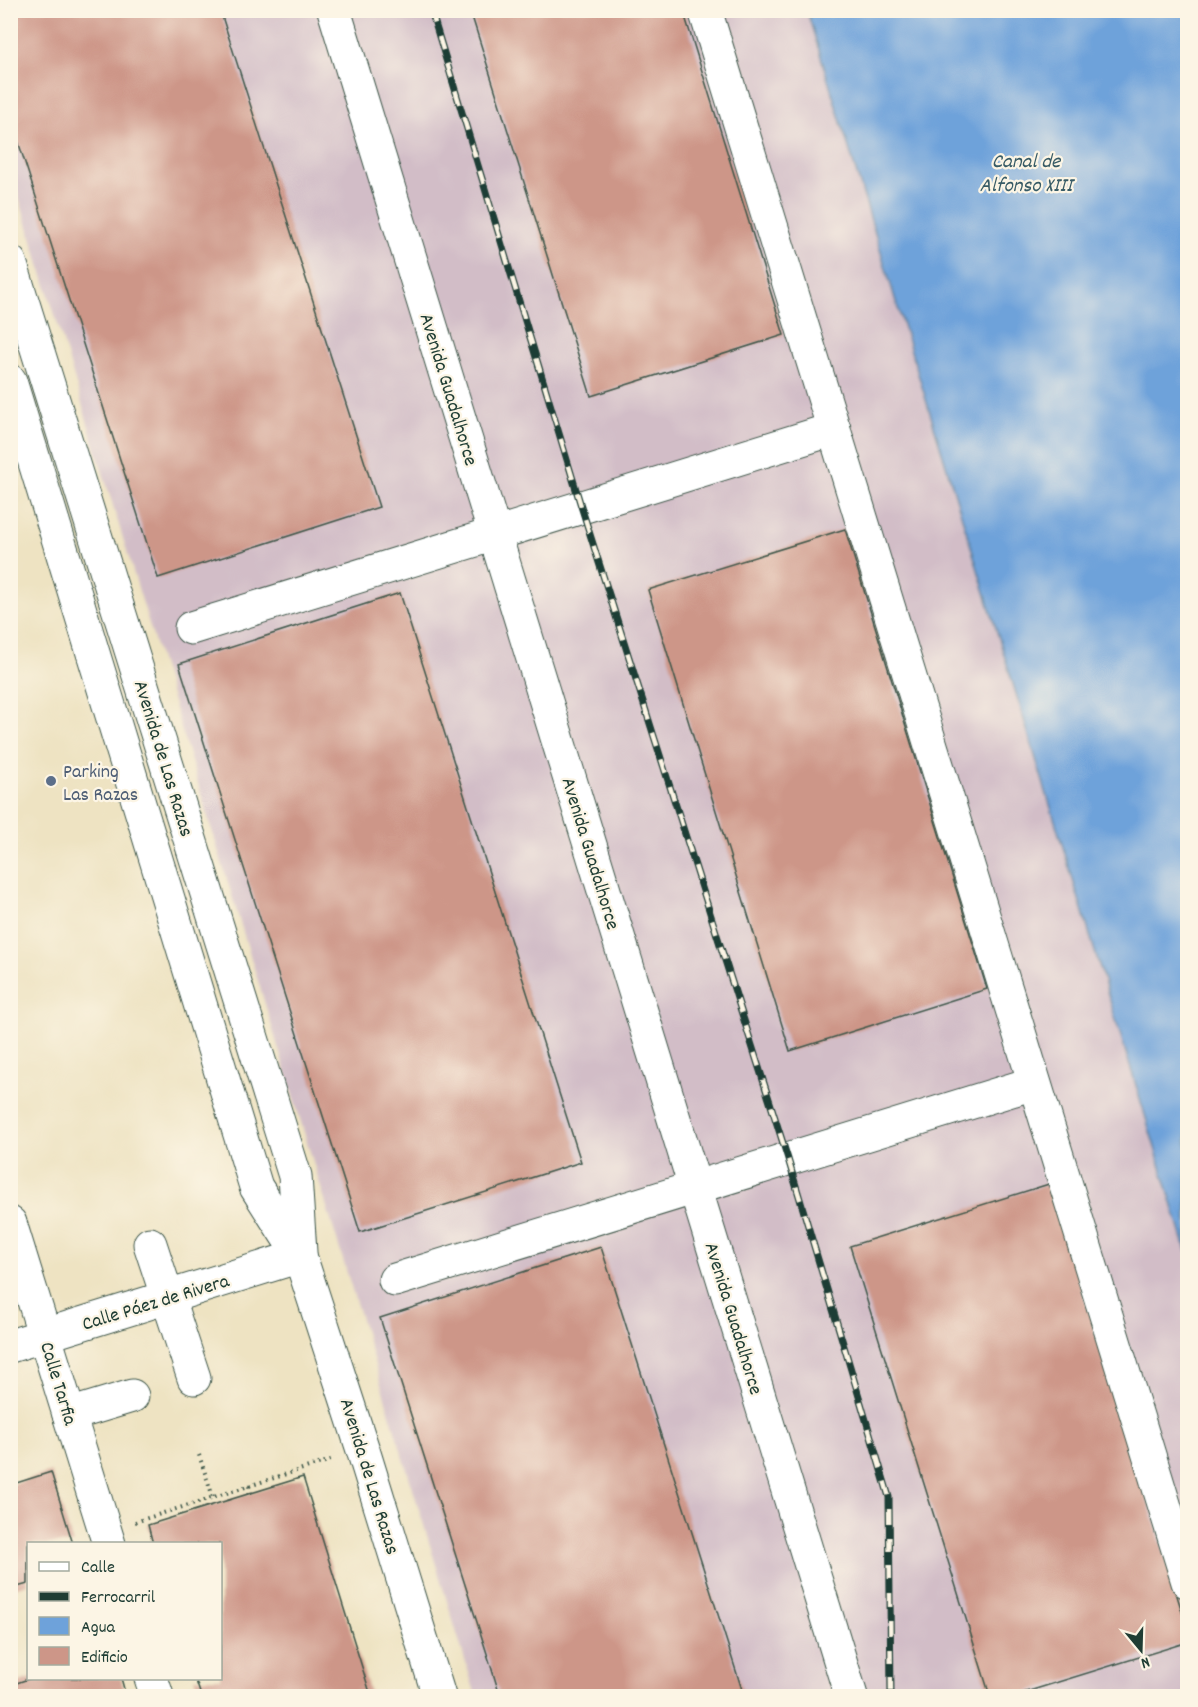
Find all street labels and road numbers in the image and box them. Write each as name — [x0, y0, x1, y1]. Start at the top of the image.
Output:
street label: Avenida Guadalhorce — [411, 310, 484, 470]
street label: Avenida de Las Razas — [125, 677, 199, 840]
street label: Avenida Guadalhorce — [553, 774, 626, 934]
street label: Avenida Guadalhorce — [696, 1239, 769, 1399]
street label: Calle Páez de Rivera — [79, 1268, 233, 1340]
street label: Calle Tarfia — [31, 1339, 83, 1429]
street label: Avenida de Las Razas — [331, 1395, 405, 1558]

